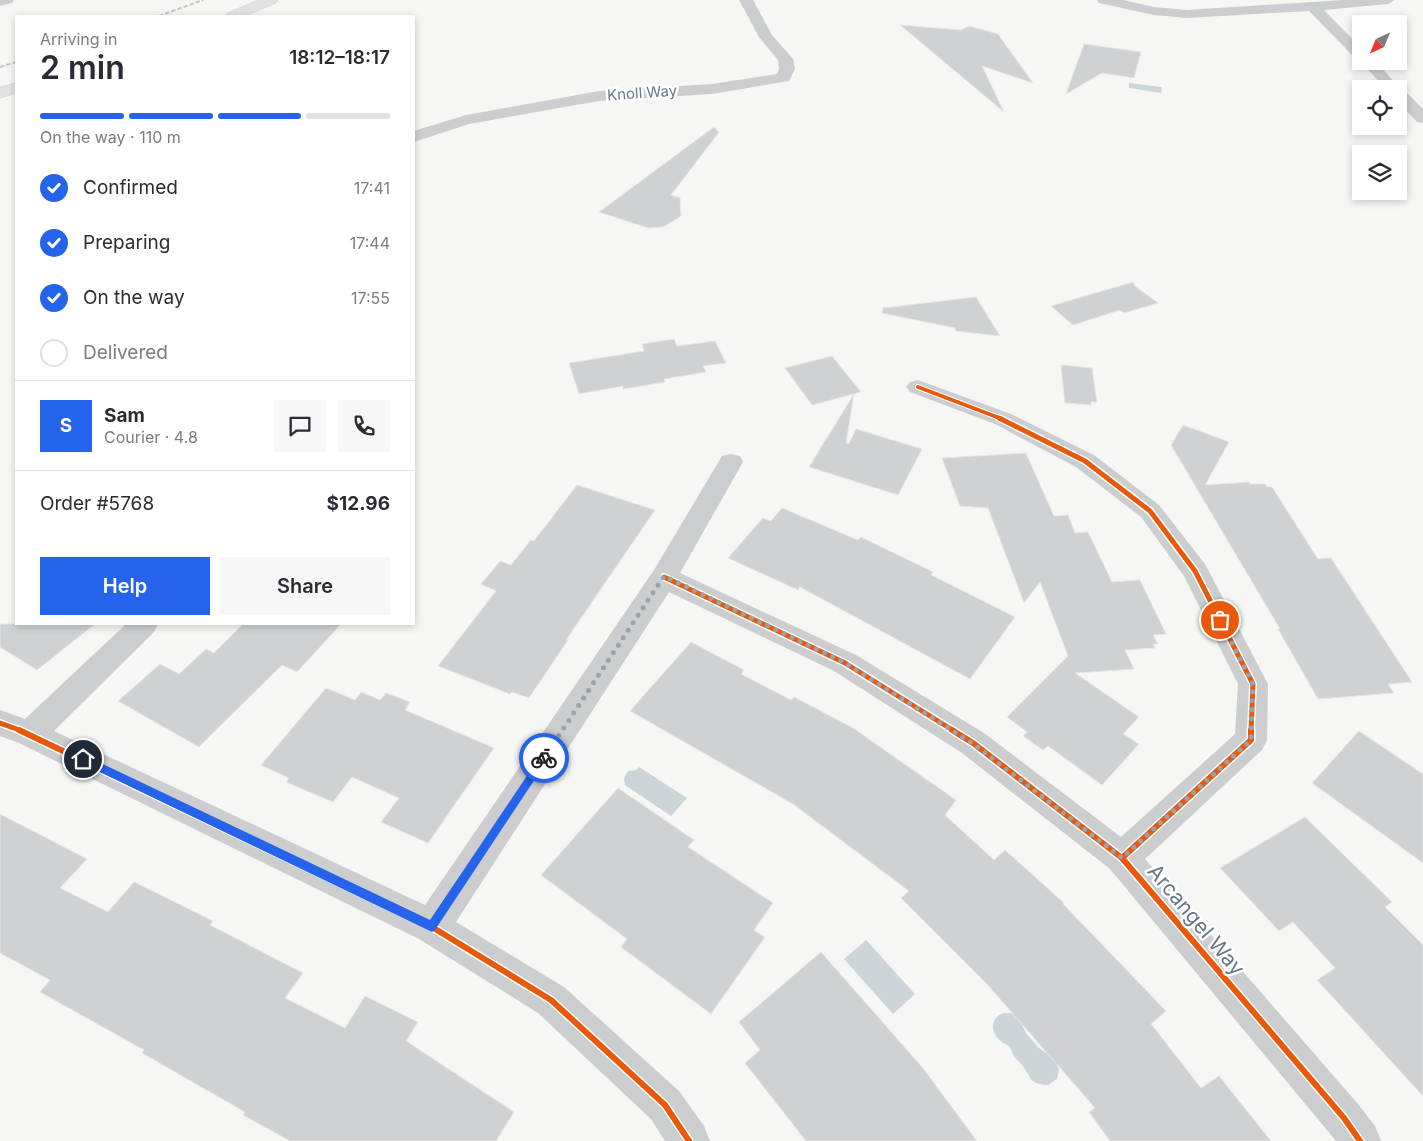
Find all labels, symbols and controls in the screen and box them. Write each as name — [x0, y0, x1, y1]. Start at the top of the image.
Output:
north arrow — [1352, 15, 1408, 70]
map controls — [1352, 15, 1407, 200]
text: Arriving in — [40, 29, 117, 49]
text: 18:12–18:17 — [289, 46, 390, 69]
text: 2 min — [40, 48, 125, 87]
button: locate — [1352, 80, 1407, 135]
street label: Knoll Way — [606, 81, 678, 104]
text: On the way · 110 m — [40, 127, 181, 147]
button: layers — [1352, 145, 1407, 200]
icon: check — [40, 174, 68, 202]
text: Confirmed — [83, 176, 178, 199]
text: 17:41 — [354, 178, 390, 198]
icon: check — [40, 229, 68, 257]
text: Preparing — [83, 231, 170, 254]
text: 17:44 — [350, 233, 390, 253]
icon: check — [40, 284, 68, 312]
text: On the way — [83, 286, 185, 309]
text: 17:55 — [351, 288, 390, 308]
text: Delivered — [83, 341, 168, 364]
button: chat — [274, 400, 326, 452]
button: phone — [338, 400, 390, 452]
text: Sam — [104, 404, 145, 427]
text: S — [60, 414, 72, 437]
text: Courier · 4.8 — [104, 427, 198, 447]
text: Order #5768 — [40, 492, 154, 515]
text: $12.96 — [327, 492, 390, 515]
button: Help — [40, 557, 210, 615]
button: Share — [220, 557, 390, 615]
pin — [1199, 599, 1241, 641]
icon: bag — [1206, 606, 1234, 634]
courier — [519, 733, 569, 783]
pin — [62, 738, 104, 780]
icon: bike — [530, 744, 558, 772]
icon: home — [69, 745, 97, 773]
street label: Arcangel Way — [1143, 859, 1250, 981]

